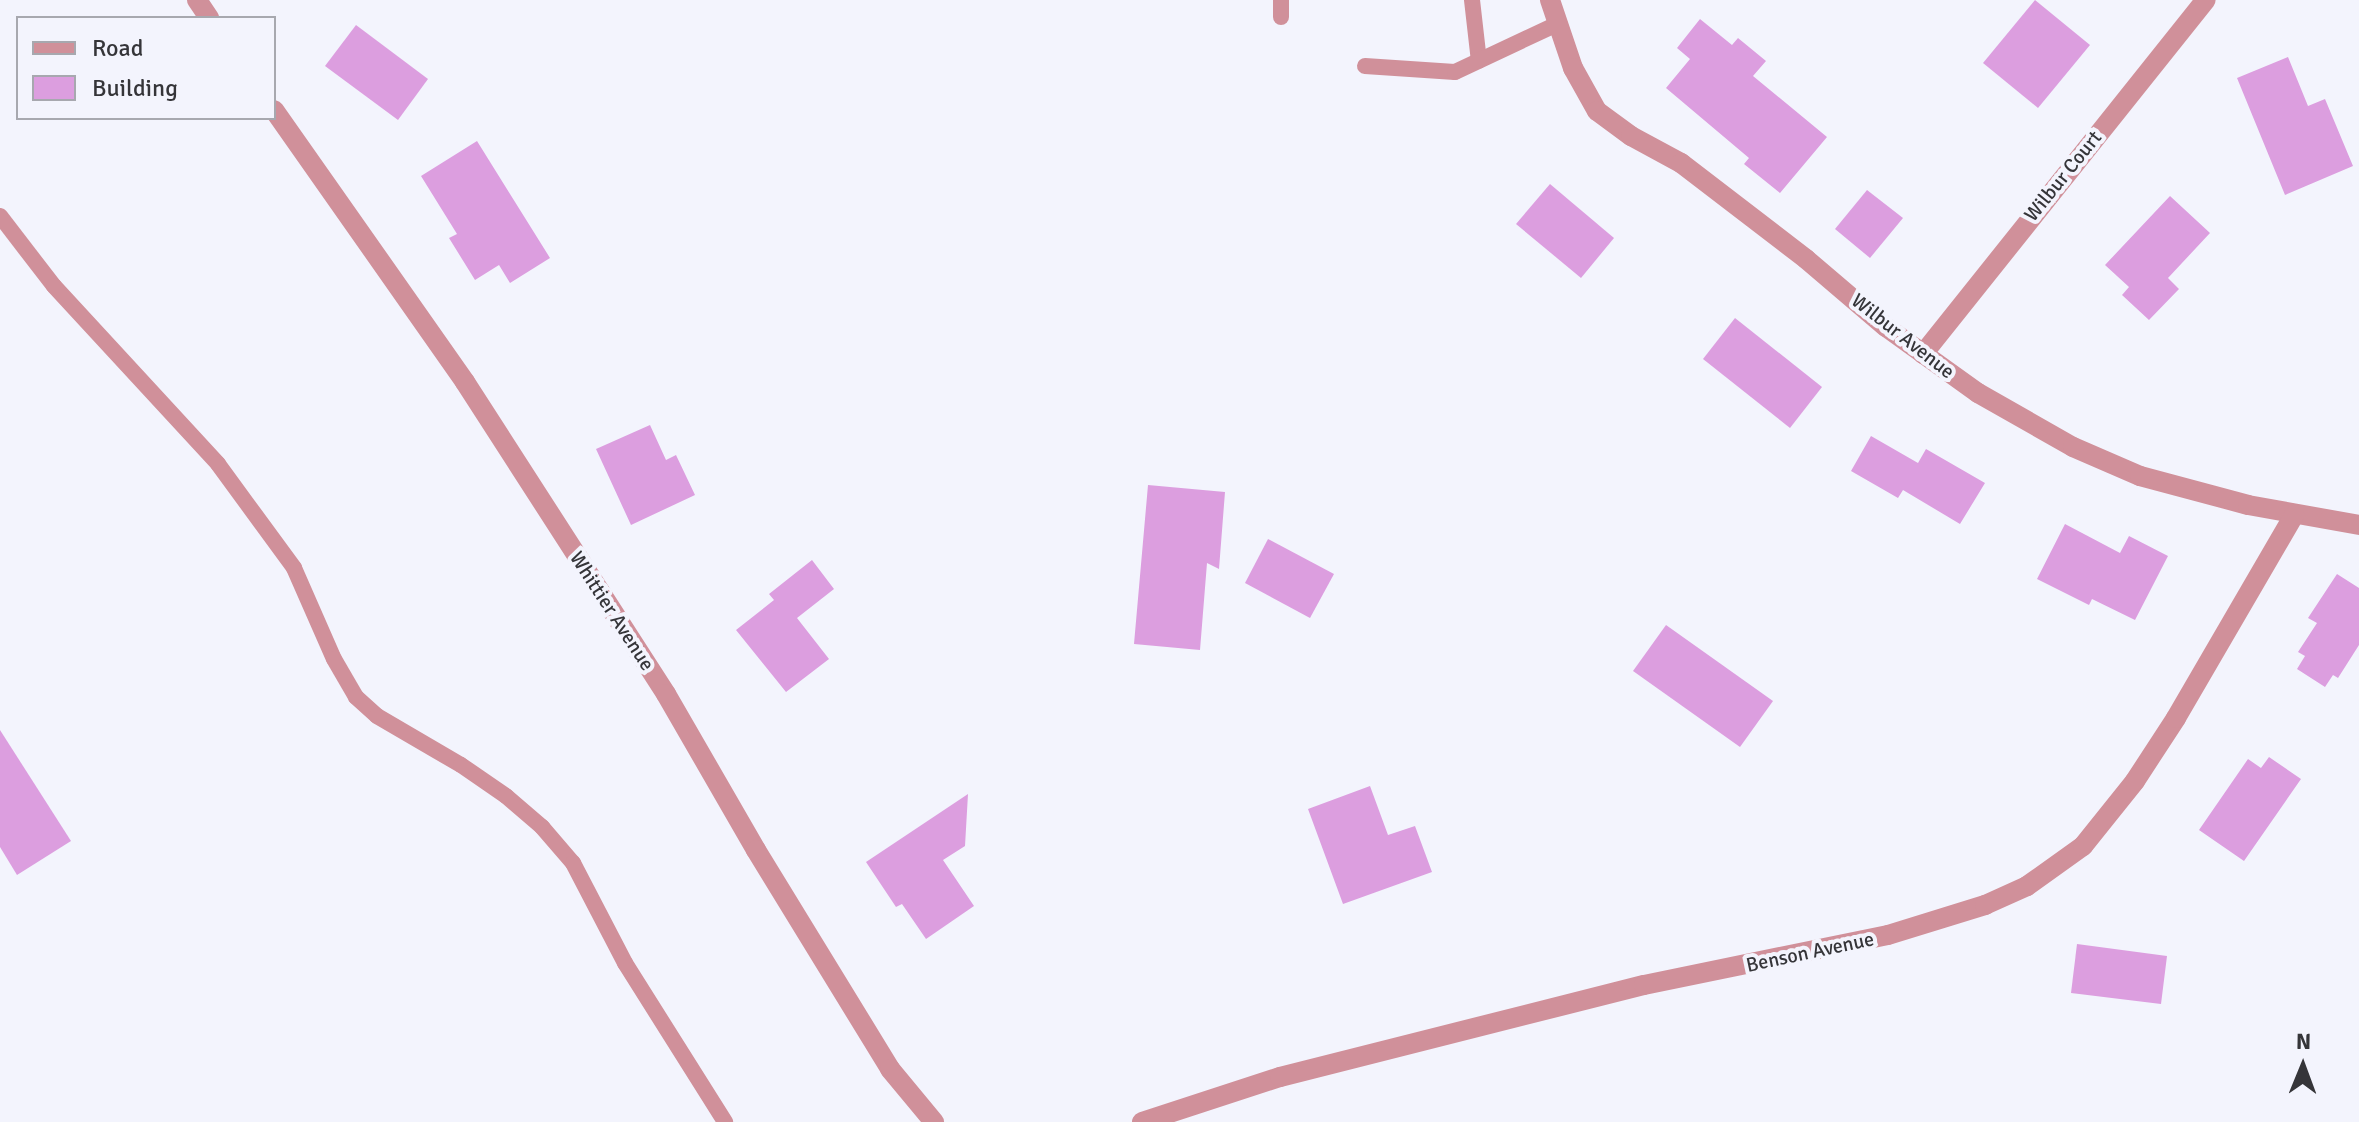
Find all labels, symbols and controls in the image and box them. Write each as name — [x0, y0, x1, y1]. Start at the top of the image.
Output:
legend — [16, 16, 276, 120]
text: Road — [92, 33, 143, 63]
text: Building — [92, 73, 178, 103]
street label: Wilbur Court — [2019, 126, 2107, 226]
street label: Wilbur Avenue — [1847, 288, 1959, 384]
street label: Whittier Avenue — [565, 547, 659, 675]
street label: Benson Avenue — [1744, 927, 1876, 977]
north arrow — [2263, 1026, 2343, 1106]
text: N — [2296, 1028, 2311, 1055]

